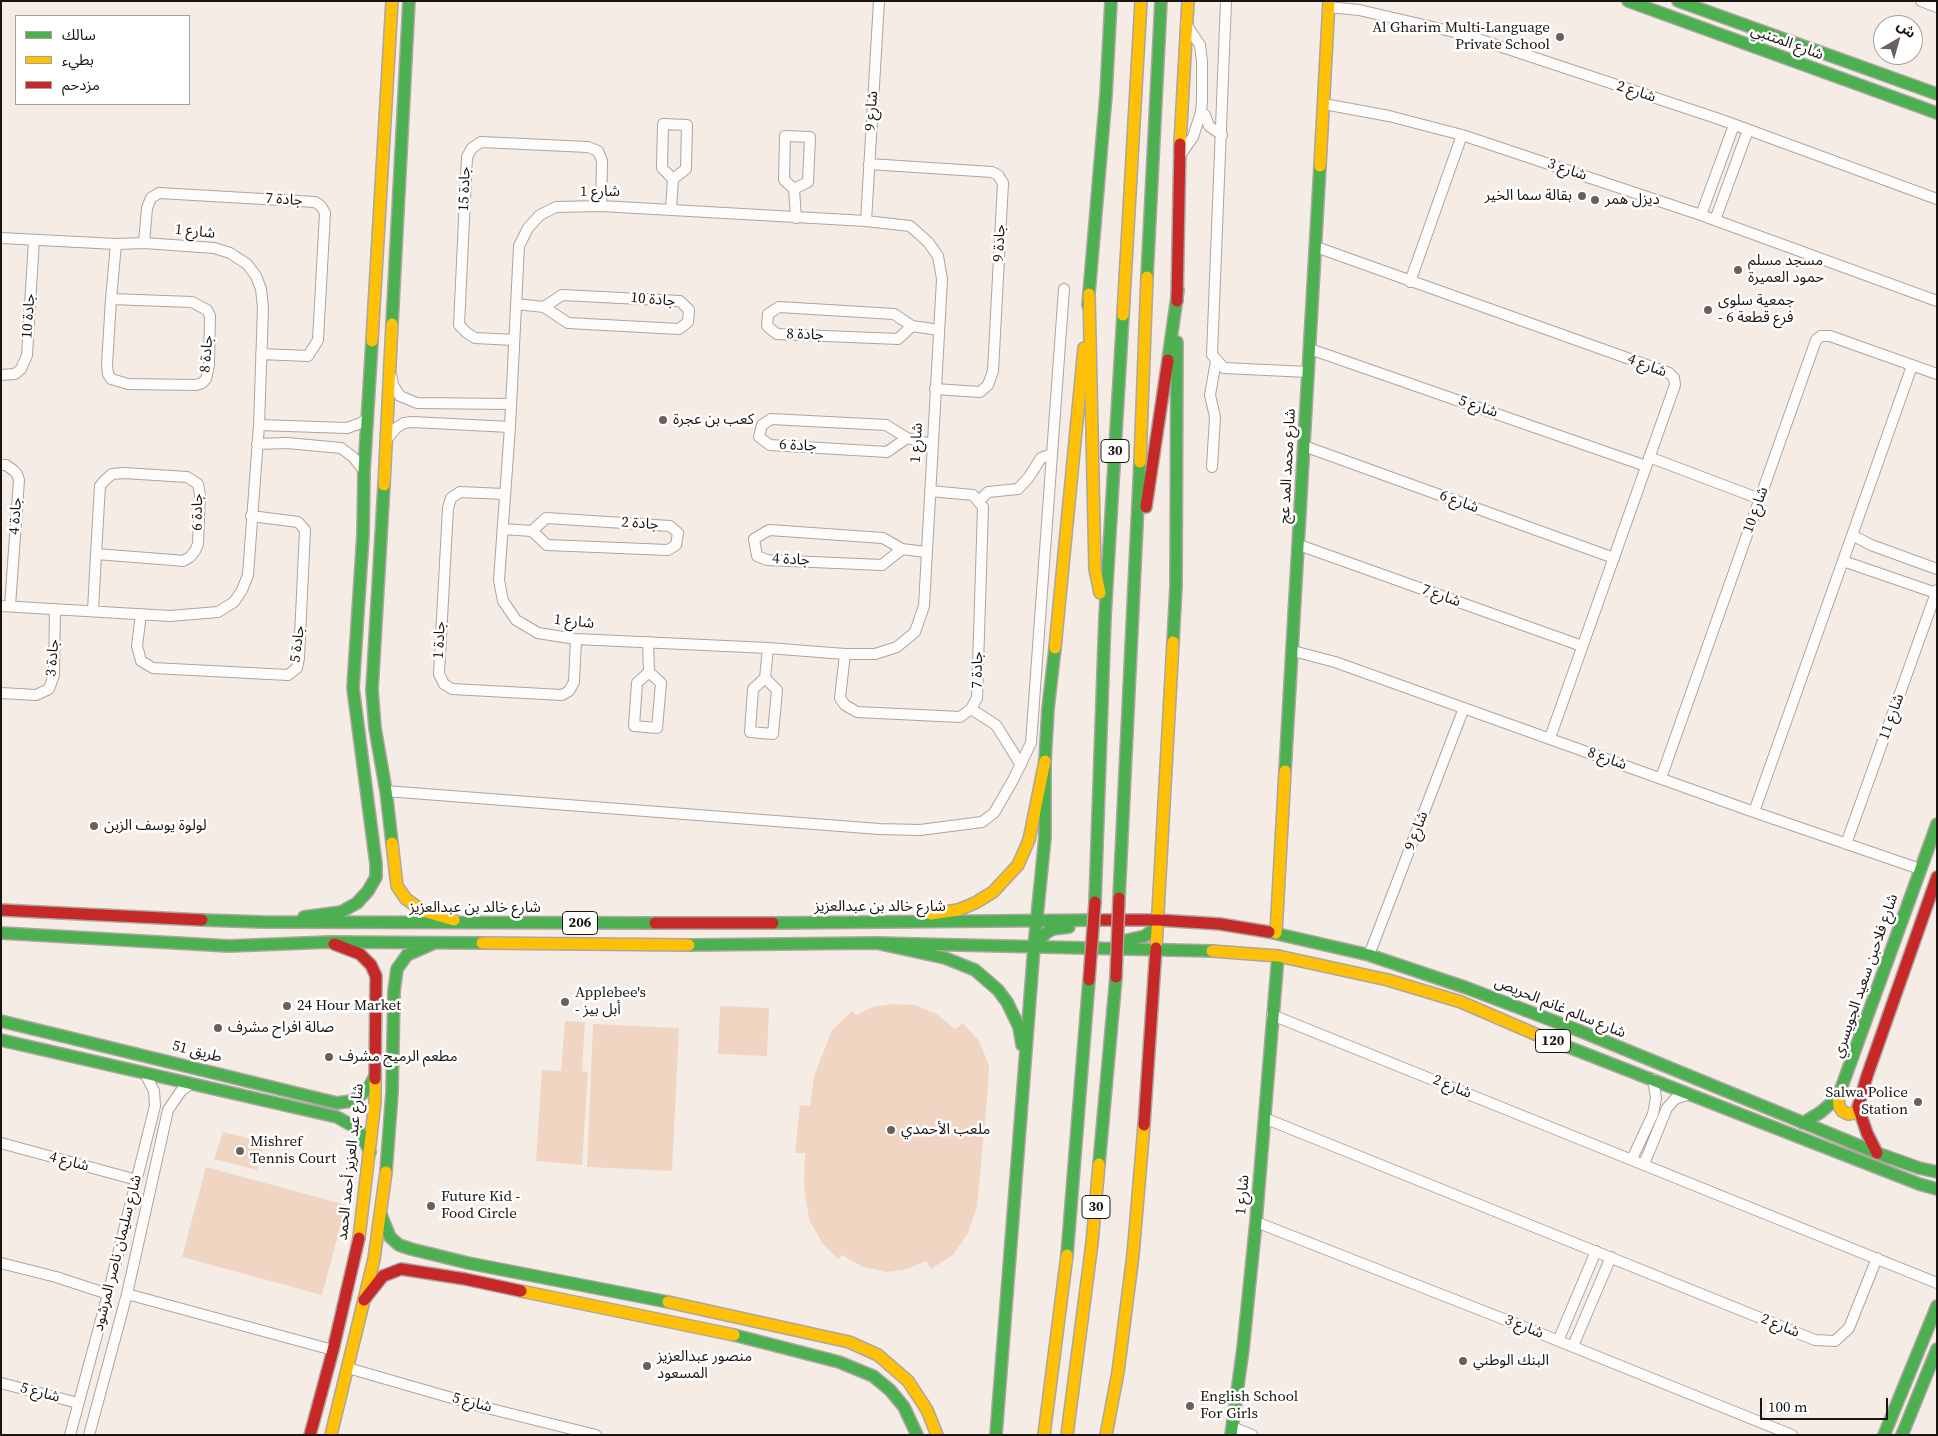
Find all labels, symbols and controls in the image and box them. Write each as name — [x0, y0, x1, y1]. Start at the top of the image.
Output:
legend — [15, 15, 190, 105]
north arrow — [1873, 15, 1923, 65]
text: ش — [1893, 15, 1920, 43]
place label: Al Gharim Multi-Language Private School — [1372, 19, 1550, 54]
street label: شارع المتنبي — [1748, 22, 1826, 64]
text: سالك — [62, 24, 96, 45]
marker: Al Gharim Multi-Language Private School — [1554, 31, 1566, 43]
text: بطيء — [62, 49, 94, 70]
text: مزدحم — [62, 74, 100, 95]
street label: شارع 2 — [1614, 77, 1658, 107]
street label: شارع 9 — [862, 90, 882, 132]
street label: شارع 3 — [1545, 155, 1589, 185]
street label: جادة 15 — [455, 166, 475, 212]
street label: شارع 1 — [580, 183, 620, 201]
place label: بقالة سما الخير — [1485, 187, 1572, 205]
street label: جادة 7 — [265, 190, 303, 210]
marker: بقالة سما الخير — [1576, 190, 1588, 202]
place label: ديزل همر — [1605, 191, 1660, 209]
marker: ديزل همر — [1589, 194, 1601, 206]
street label: شارع 1 — [174, 221, 216, 243]
street label: جادة 9 — [990, 224, 1010, 262]
place label: مسجد مسلم حمود العميرة — [1748, 252, 1824, 287]
marker: مسجد مسلم حمود العميرة — [1732, 264, 1744, 276]
street label: جادة 10 — [630, 289, 676, 311]
place label: جمعية سلوى - فرع قطعة 6 — [1718, 292, 1794, 327]
street label: جادة 10 — [18, 293, 40, 339]
marker: جمعية سلوى - فرع قطعة 6 — [1702, 304, 1714, 316]
street label: جادة 8 — [786, 325, 824, 345]
street label: جادة 8 — [196, 335, 218, 373]
street label: شارع 4 — [1625, 350, 1669, 382]
street label: شارع 5 — [1456, 392, 1500, 422]
street label: شارع محمد المد عج — [1276, 408, 1300, 524]
place label: كعب بن عجرة — [673, 411, 754, 429]
marker: كعب بن عجرة — [657, 414, 669, 426]
street label: شارع 1 — [907, 422, 927, 464]
street label: جادة 6 — [779, 436, 817, 456]
road number: 30 — [1101, 440, 1129, 462]
street label: شارع 10 — [1739, 484, 1773, 536]
street label: شارع 6 — [1437, 487, 1481, 517]
street label: جادة 6 — [189, 493, 207, 531]
street label: جادة 4 — [6, 497, 26, 535]
street label: جادة 2 — [621, 514, 659, 534]
street label: جادة 4 — [772, 550, 810, 570]
street label: شارع 7 — [1419, 581, 1463, 611]
street label: شارع 1 — [553, 611, 595, 633]
street label: جادة 1 — [430, 621, 450, 659]
street label: جادة 5 — [287, 624, 309, 664]
street label: جادة 3 — [42, 639, 64, 677]
street label: جادة 7 — [969, 651, 987, 689]
street label: شارع 11 — [1875, 691, 1909, 743]
street label: شارع 8 — [1585, 744, 1629, 774]
street label: شارع 9 — [1401, 809, 1433, 853]
place label: لولوة يوسف الزبن — [104, 817, 207, 835]
marker: لولوة يوسف الزبن — [88, 820, 100, 832]
street label: شارع فلاحبن سعيد الجويسري — [1829, 892, 1903, 1060]
street label: شارع خالد بن عبدالعزيز — [814, 898, 946, 916]
street label: شارع خالد بن عبدالعزيز — [409, 899, 541, 917]
road number: 206 — [562, 911, 598, 934]
street label: شارع سالم غانم الحريص — [1492, 973, 1628, 1043]
place label: Applebee's - أبل بيز — [575, 984, 646, 1019]
marker: Applebee's - أبل بيز — [559, 996, 571, 1008]
place label: 24 Hour Market — [297, 997, 401, 1015]
marker: 24 Hour Market — [281, 1000, 293, 1012]
place label: صالة افراح مشرف — [228, 1019, 334, 1037]
marker: صالة افراح مشرف — [212, 1022, 224, 1034]
road number: 120 — [1536, 1030, 1570, 1052]
street label: طريق 51 — [170, 1037, 224, 1067]
place label: مطعم الرميح مشرف — [339, 1048, 458, 1066]
marker: مطعم الرميح مشرف — [323, 1051, 335, 1063]
street label: شارع 2 — [1430, 1071, 1474, 1103]
street label: شارع عبد العزيز أحمد الحمد — [334, 1083, 368, 1241]
place label: Salwa Police Station — [1825, 1084, 1908, 1119]
marker: Salwa Police Station — [1912, 1096, 1924, 1108]
place label: ملعب الأحمدي — [901, 1121, 990, 1139]
marker: ملعب الأحمدي — [885, 1124, 897, 1136]
place label: Mishref Tennis Court — [250, 1133, 336, 1168]
marker: Mishref Tennis Court — [234, 1145, 246, 1157]
street label: شارع 4 — [47, 1148, 91, 1176]
street label: شارع سليمان ناصر المرشود — [90, 1173, 146, 1333]
street label: شارع 1 — [1232, 1174, 1254, 1216]
place label: Future Kid - Food Circle — [441, 1188, 520, 1223]
road number: 30 — [1082, 1196, 1110, 1218]
marker: Future Kid - Food Circle — [425, 1200, 437, 1212]
street label: شارع 2 — [1758, 1310, 1802, 1342]
street label: شارع 3 — [1502, 1311, 1546, 1343]
place label: منصور عبدالعزيز المسعود — [657, 1348, 752, 1383]
place label: البنك الوطني — [1473, 1352, 1549, 1370]
marker: البنك الوطني — [1457, 1355, 1469, 1367]
marker: منصور عبدالعزيز المسعود — [641, 1360, 653, 1372]
street label: شارع 5 — [18, 1379, 62, 1407]
place label: English School For Girls — [1200, 1388, 1298, 1423]
scale bar — [1763, 1388, 1890, 1420]
street label: شارع 5 — [450, 1389, 494, 1417]
text: 100 m — [1768, 1396, 1808, 1417]
marker: English School For Girls — [1184, 1400, 1196, 1412]

